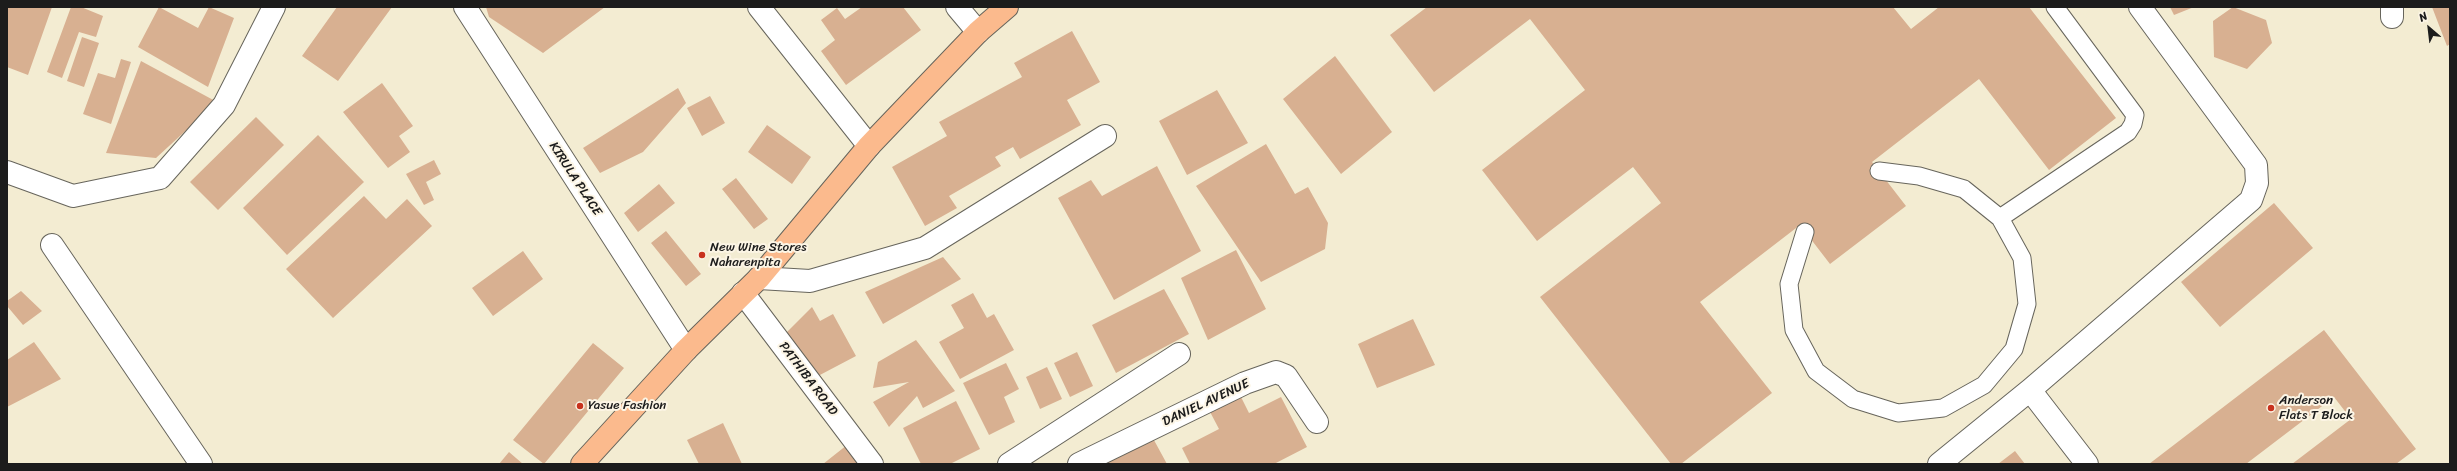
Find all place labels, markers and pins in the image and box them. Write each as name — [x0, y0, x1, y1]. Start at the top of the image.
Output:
place label: New Wine Stores Naharenpita — [710, 240, 807, 271]
marker: New Wine Stores Naharenpita — [697, 250, 707, 260]
place label: Anderson Flats T Block — [2279, 393, 2353, 424]
place label: Yasue Fashion — [588, 398, 666, 414]
marker: Yasue Fashion — [575, 401, 585, 411]
marker: Anderson Flats T Block — [2266, 403, 2276, 413]

